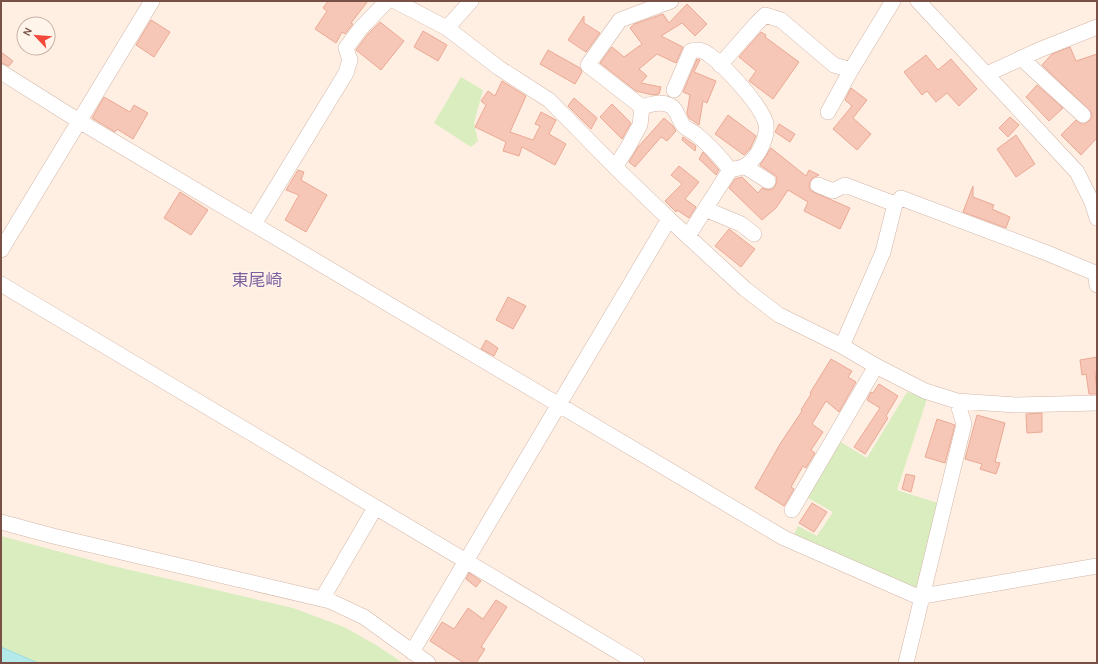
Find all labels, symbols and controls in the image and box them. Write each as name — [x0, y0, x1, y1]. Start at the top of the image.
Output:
north arrow — [16, 16, 56, 56]
text: N — [21, 26, 34, 38]
district label: 東尾崎 — [232, 272, 283, 289]

